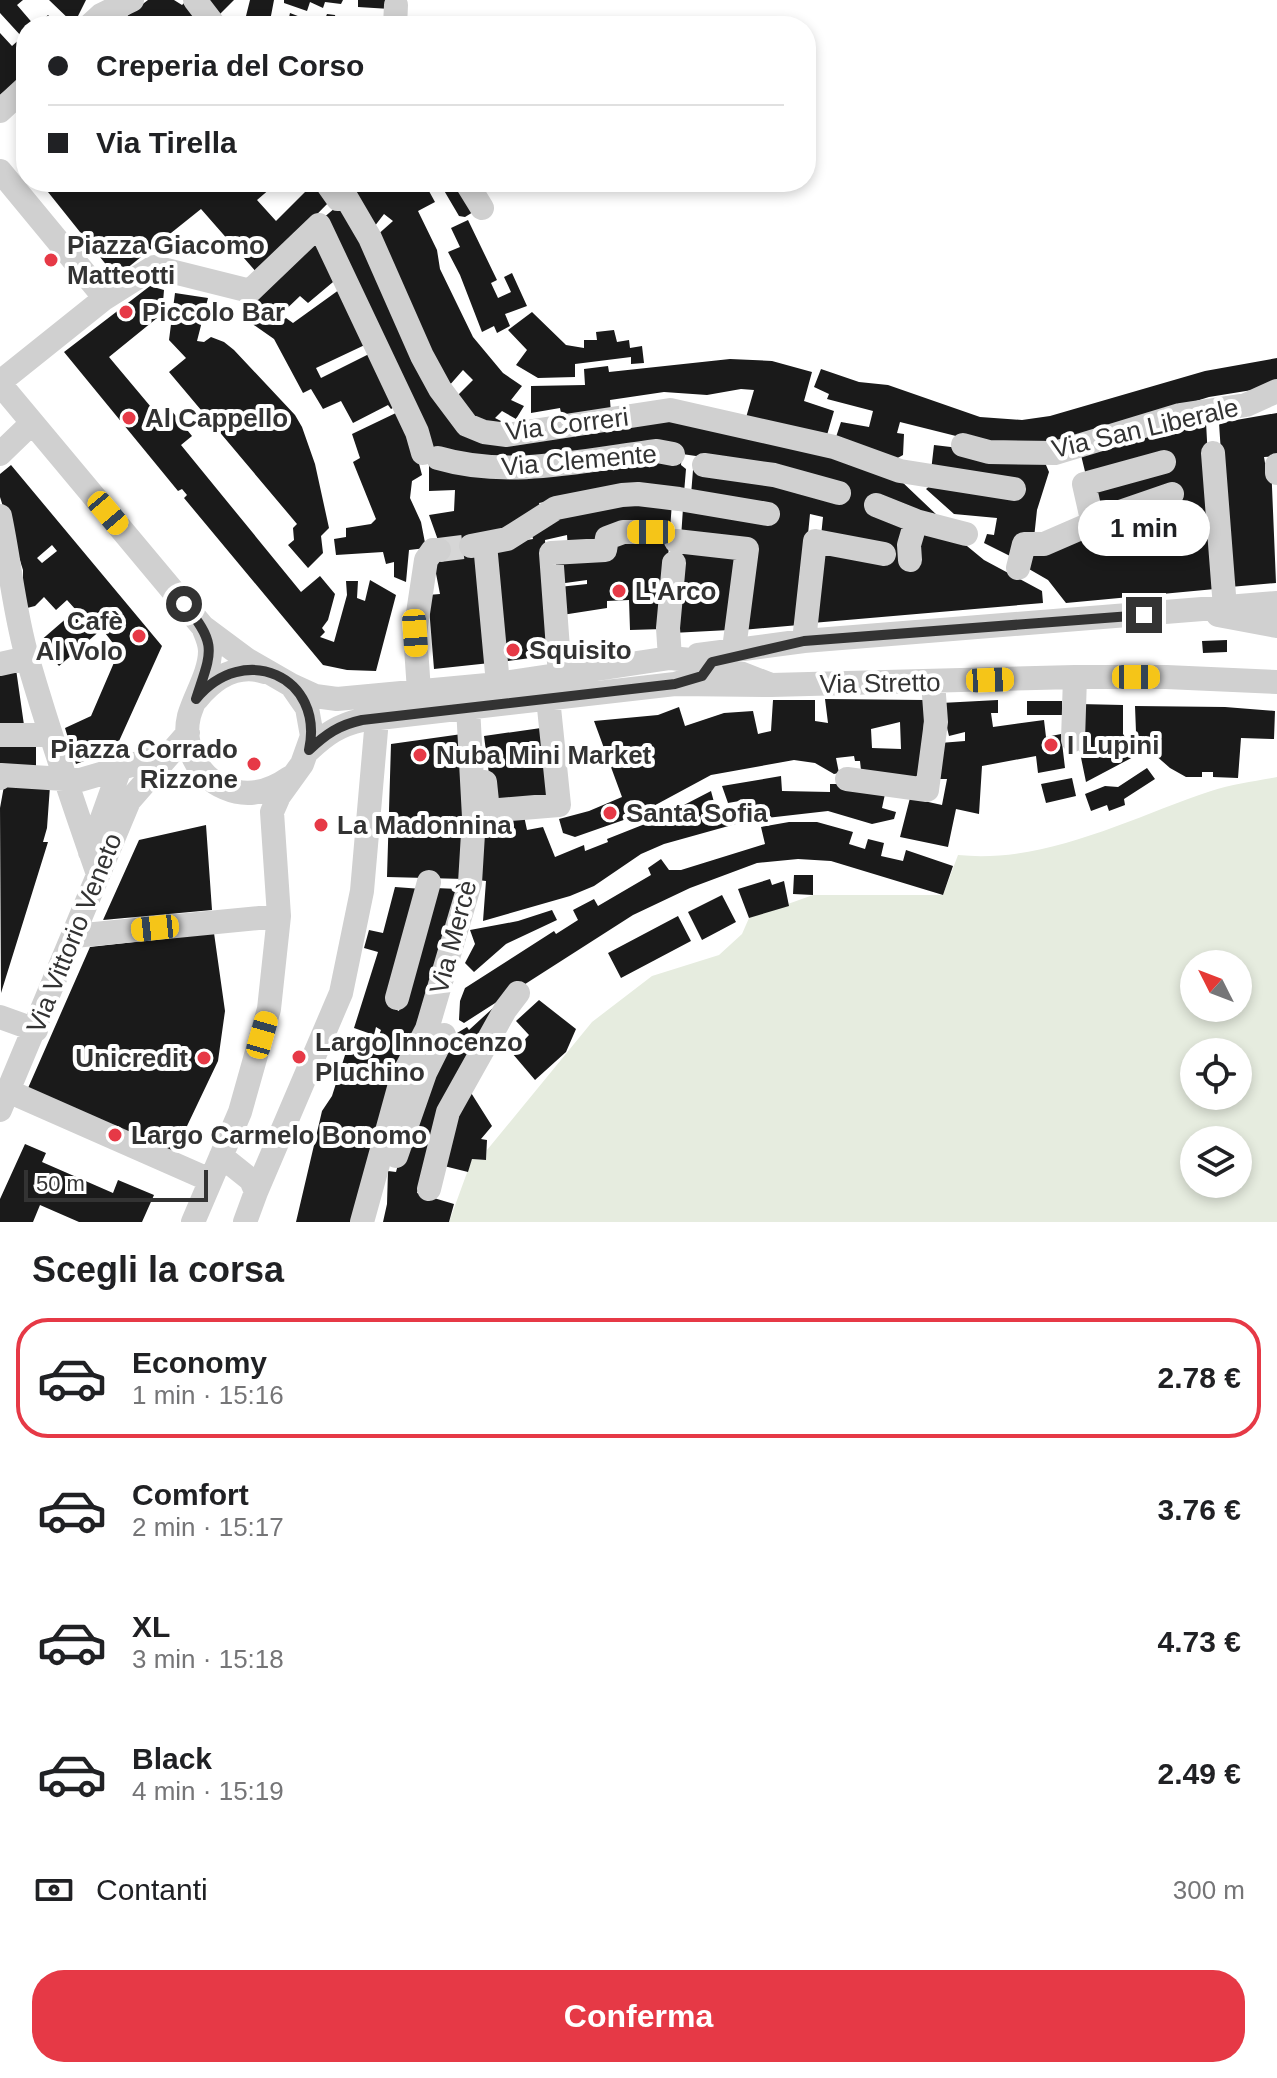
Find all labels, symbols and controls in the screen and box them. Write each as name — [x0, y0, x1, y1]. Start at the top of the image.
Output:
text: Creperia del Corso — [96, 49, 364, 82]
text: Via Tirella — [96, 126, 237, 159]
place label: Piazza Giacomo Matteotti — [67, 230, 265, 290]
marker: Piazza Giacomo Matteotti — [42, 251, 60, 269]
place label: Piccolo Bar — [142, 297, 285, 327]
marker: Piccolo Bar — [117, 303, 135, 321]
street label: Via San Liberale — [1049, 392, 1241, 464]
street label: Via Correri — [504, 402, 630, 446]
place label: Al Cappello — [145, 403, 288, 433]
marker: Al Cappello — [120, 409, 138, 427]
street label: Via Clemente — [500, 438, 658, 482]
car — [83, 487, 133, 539]
callout: 1 min — [1078, 499, 1210, 555]
text: 1 min — [1110, 513, 1178, 543]
car — [627, 520, 675, 544]
place label: L'Arco — [635, 576, 716, 606]
marker: L'Arco — [610, 582, 628, 600]
route start — [166, 586, 202, 622]
route end — [1126, 597, 1162, 633]
place label: Cafè Al Volo — [35, 606, 123, 666]
car — [401, 608, 429, 658]
marker: Cafè Al Volo — [130, 627, 148, 645]
place label: Squisito — [529, 635, 632, 665]
marker: Squisito — [504, 641, 522, 659]
car — [1112, 665, 1160, 689]
street label: Via Stretto — [819, 667, 941, 699]
car — [966, 667, 1014, 693]
place label: I Lupini — [1067, 730, 1159, 760]
place label: Piazza Corrado Rizzone — [50, 734, 238, 794]
marker: I Lupini — [1042, 736, 1060, 754]
place label: Nuba Mini Market — [436, 740, 652, 770]
marker: Nuba Mini Market — [411, 746, 429, 764]
marker: Piazza Corrado Rizzone — [245, 755, 263, 773]
place label: Santa Sofia — [626, 798, 768, 828]
marker: Santa Sofia — [601, 804, 619, 822]
place label: La Madonnina — [337, 810, 512, 840]
marker: La Madonnina — [312, 816, 330, 834]
street label: Via Vittorio Veneto — [20, 829, 128, 1037]
street label: Via Mercè — [423, 877, 483, 997]
car — [130, 914, 180, 942]
north arrow — [1180, 950, 1252, 1022]
map controls — [1180, 950, 1252, 1198]
car — [244, 1009, 280, 1061]
place label: Largo Innocenzo Pluchino — [315, 1027, 523, 1087]
button: locate — [1180, 1038, 1252, 1110]
place label: Unicredit — [75, 1043, 188, 1073]
marker: Largo Innocenzo Pluchino — [290, 1048, 308, 1066]
marker: Unicredit — [195, 1049, 213, 1067]
place label: Largo Carmelo Bonomo — [131, 1120, 427, 1150]
marker: Largo Carmelo Bonomo — [106, 1126, 124, 1144]
button: layers — [1180, 1126, 1252, 1198]
scale bar — [24, 1166, 208, 1202]
text: 50 m — [36, 1171, 85, 1196]
text: Scegli la corsa — [32, 1249, 284, 1290]
icon: car — [36, 1342, 108, 1414]
text: Economy — [132, 1346, 267, 1379]
text: 2.78 € — [1158, 1361, 1241, 1394]
text: 1 min · 15:16 — [132, 1380, 284, 1410]
icon: car — [36, 1474, 108, 1546]
text: Comfort — [132, 1478, 249, 1511]
text: 3.76 € — [1158, 1493, 1241, 1526]
text: 2 min · 15:17 — [132, 1512, 284, 1542]
icon: car — [36, 1606, 108, 1678]
text: XL — [132, 1610, 170, 1643]
text: 4.73 € — [1158, 1625, 1241, 1658]
text: 3 min · 15:18 — [132, 1644, 284, 1674]
icon: car — [36, 1738, 108, 1810]
text: Black — [132, 1742, 212, 1775]
text: 2.49 € — [1158, 1757, 1241, 1790]
text: 4 min · 15:19 — [132, 1776, 284, 1806]
icon: cash — [32, 1868, 76, 1912]
text: Contanti — [96, 1873, 208, 1906]
text: 300 m — [1173, 1875, 1245, 1905]
button: Conferma — [32, 1970, 1245, 2062]

